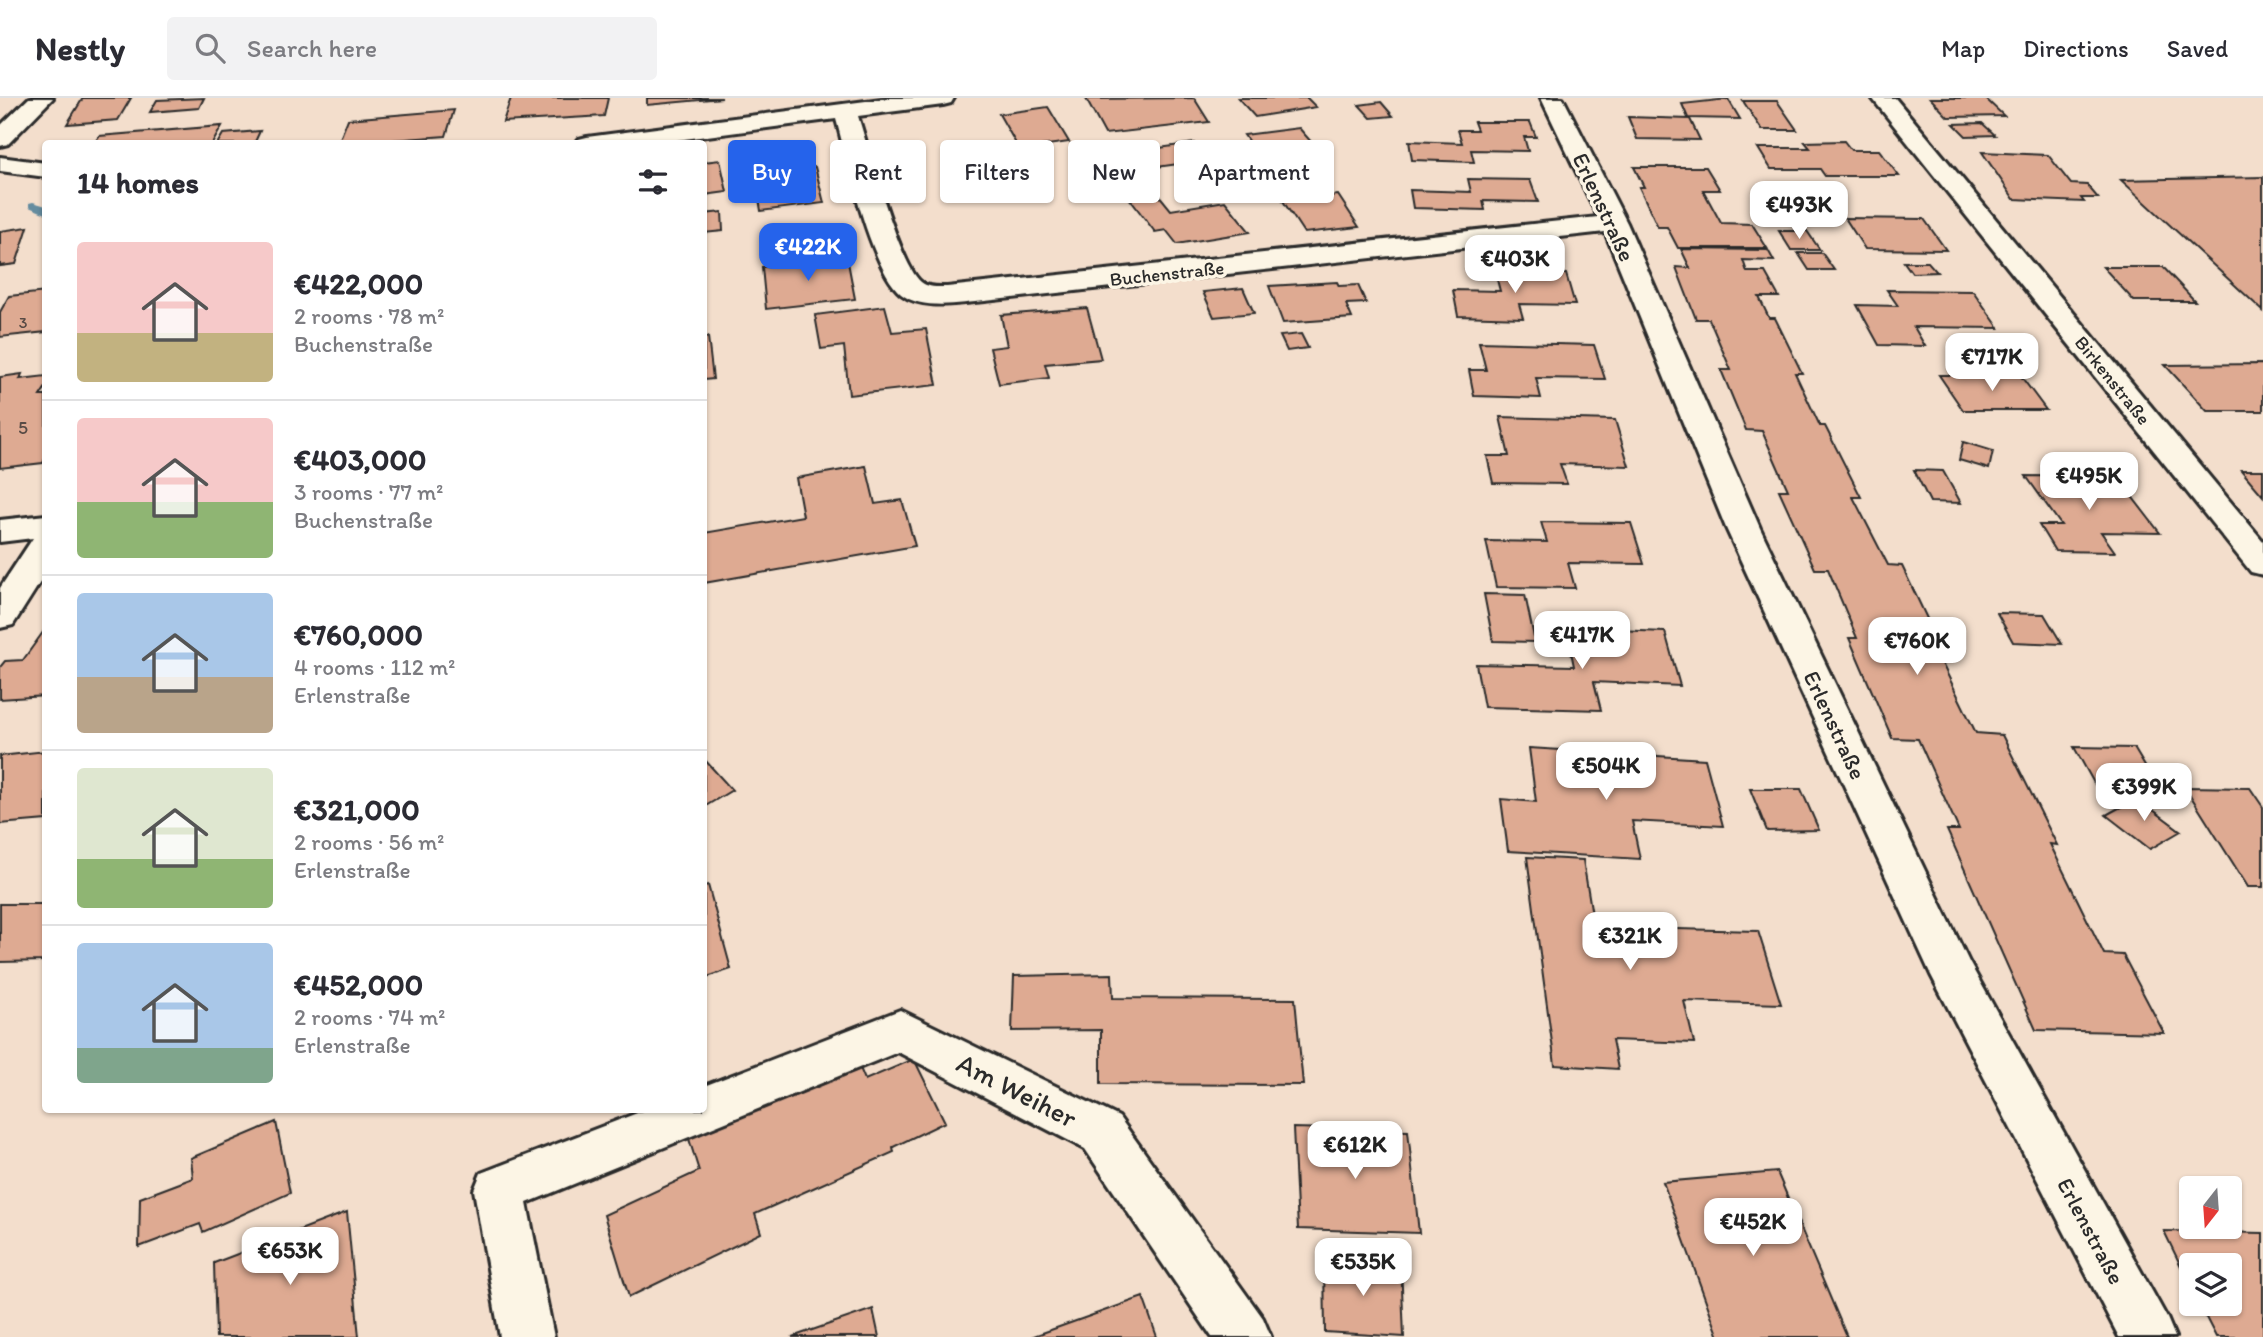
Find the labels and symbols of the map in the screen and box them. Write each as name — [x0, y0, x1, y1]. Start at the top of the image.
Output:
street label: Erlenstraße — [1567, 148, 1641, 266]
pin: €493K — [1750, 181, 1848, 241]
pin: €422K — [759, 223, 857, 283]
pin: €403K — [1466, 236, 1564, 295]
street label: Buchenstraße — [1109, 256, 1225, 291]
house number: 3 — [19, 313, 28, 332]
street label: Birkenstraße — [2070, 331, 2155, 429]
pin: €717K — [1943, 334, 2041, 393]
house number: 5 — [18, 416, 28, 439]
pin: €495K — [2040, 452, 2138, 512]
pin: €417K — [1533, 612, 1631, 671]
pin: €760K — [1868, 618, 1966, 677]
street label: Erlenstraße — [1798, 666, 1872, 784]
pin: €504K — [1557, 742, 1655, 802]
pin: €399K — [2095, 764, 2193, 823]
pin: €321K — [1581, 912, 1679, 972]
street label: Am Weiher — [951, 1045, 1083, 1135]
pin: €612K — [1306, 1122, 1404, 1181]
street label: Erlenstraße — [2051, 1173, 2131, 1289]
north arrow — [2179, 1176, 2242, 1239]
pin: €452K — [1704, 1198, 1802, 1258]
pin: €653K — [241, 1228, 339, 1287]
pin: €535K — [1314, 1238, 1412, 1298]

